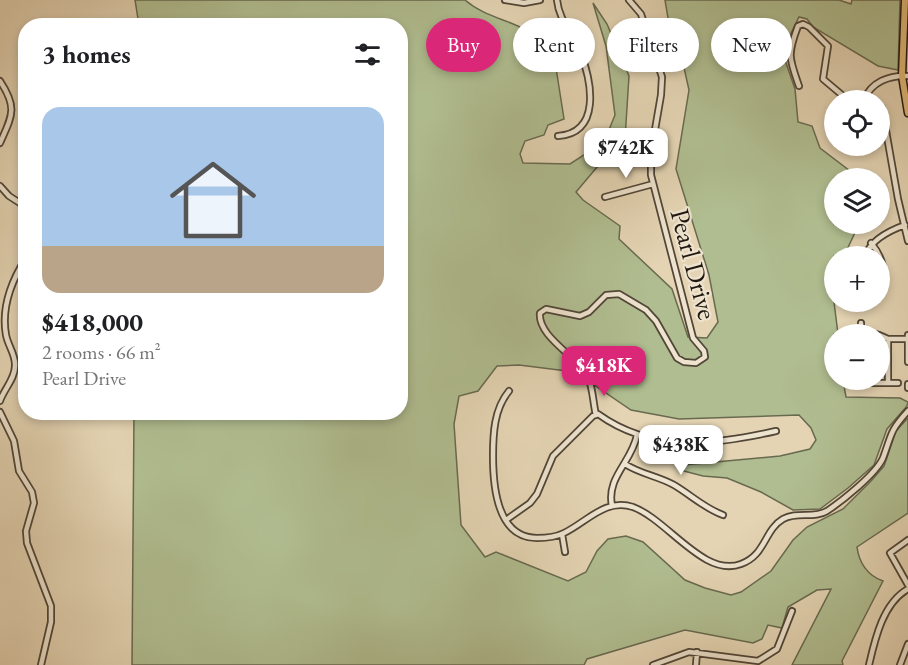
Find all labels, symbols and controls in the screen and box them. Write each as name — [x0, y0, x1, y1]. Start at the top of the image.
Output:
chip: Buy — [426, 18, 501, 72]
chip: Rent — [513, 18, 595, 72]
chip: Filters — [607, 18, 699, 72]
chip: New — [711, 18, 792, 72]
text: 3 homes — [42, 37, 131, 71]
icon: filters — [351, 38, 384, 71]
map controls — [824, 90, 890, 390]
button: locate — [824, 90, 890, 156]
pin: $742K — [584, 128, 668, 179]
text: $742K — [598, 134, 654, 160]
icon: home — [159, 146, 267, 254]
button: layers — [824, 168, 890, 234]
street label: Pearl Drive — [662, 205, 726, 323]
button: + — [824, 246, 890, 312]
text: $418,000 — [42, 305, 143, 339]
button: − — [824, 324, 890, 390]
text: 2 rooms · 66 m² — [42, 339, 161, 365]
pin: $418K — [562, 346, 646, 397]
text: $418K — [576, 352, 632, 378]
text: Pearl Drive — [42, 365, 126, 391]
pin: $438K — [639, 425, 723, 476]
text: $438K — [653, 431, 709, 457]

